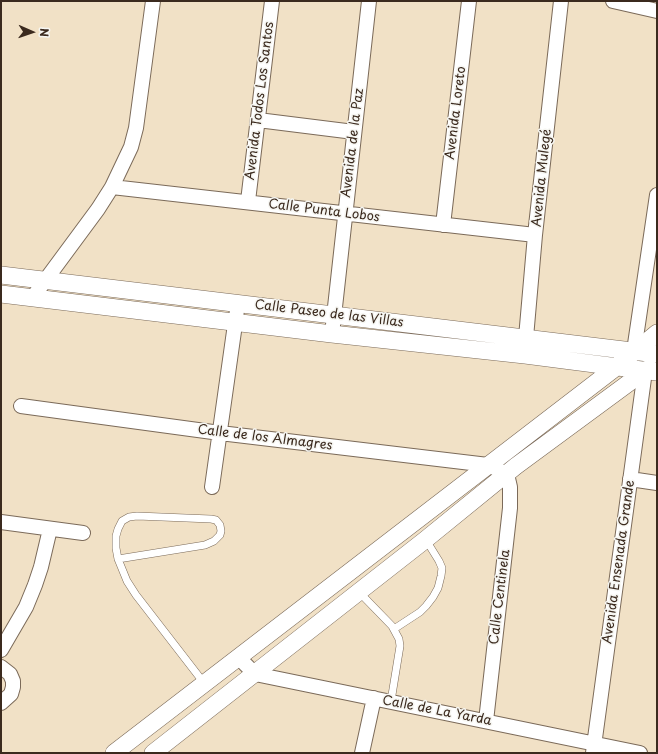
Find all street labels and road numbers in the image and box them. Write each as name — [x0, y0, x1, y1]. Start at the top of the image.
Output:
street label: Avenida Todos Los Santos — [243, 21, 277, 181]
street label: Avenida Loreto — [443, 66, 469, 160]
street label: Avenida de la Paz — [339, 87, 367, 199]
street label: Avenida Mulegé — [529, 128, 555, 228]
street label: Calle Punta Lobos — [267, 196, 381, 226]
street label: Calle Paseo de las Villas — [254, 297, 404, 331]
street label: Calle de los Almagres — [197, 422, 333, 454]
street label: Avenida Ensenada Grande — [600, 479, 638, 645]
street label: Calle Centinela — [486, 549, 514, 645]
street label: Calle de La Yarda — [381, 693, 493, 729]

